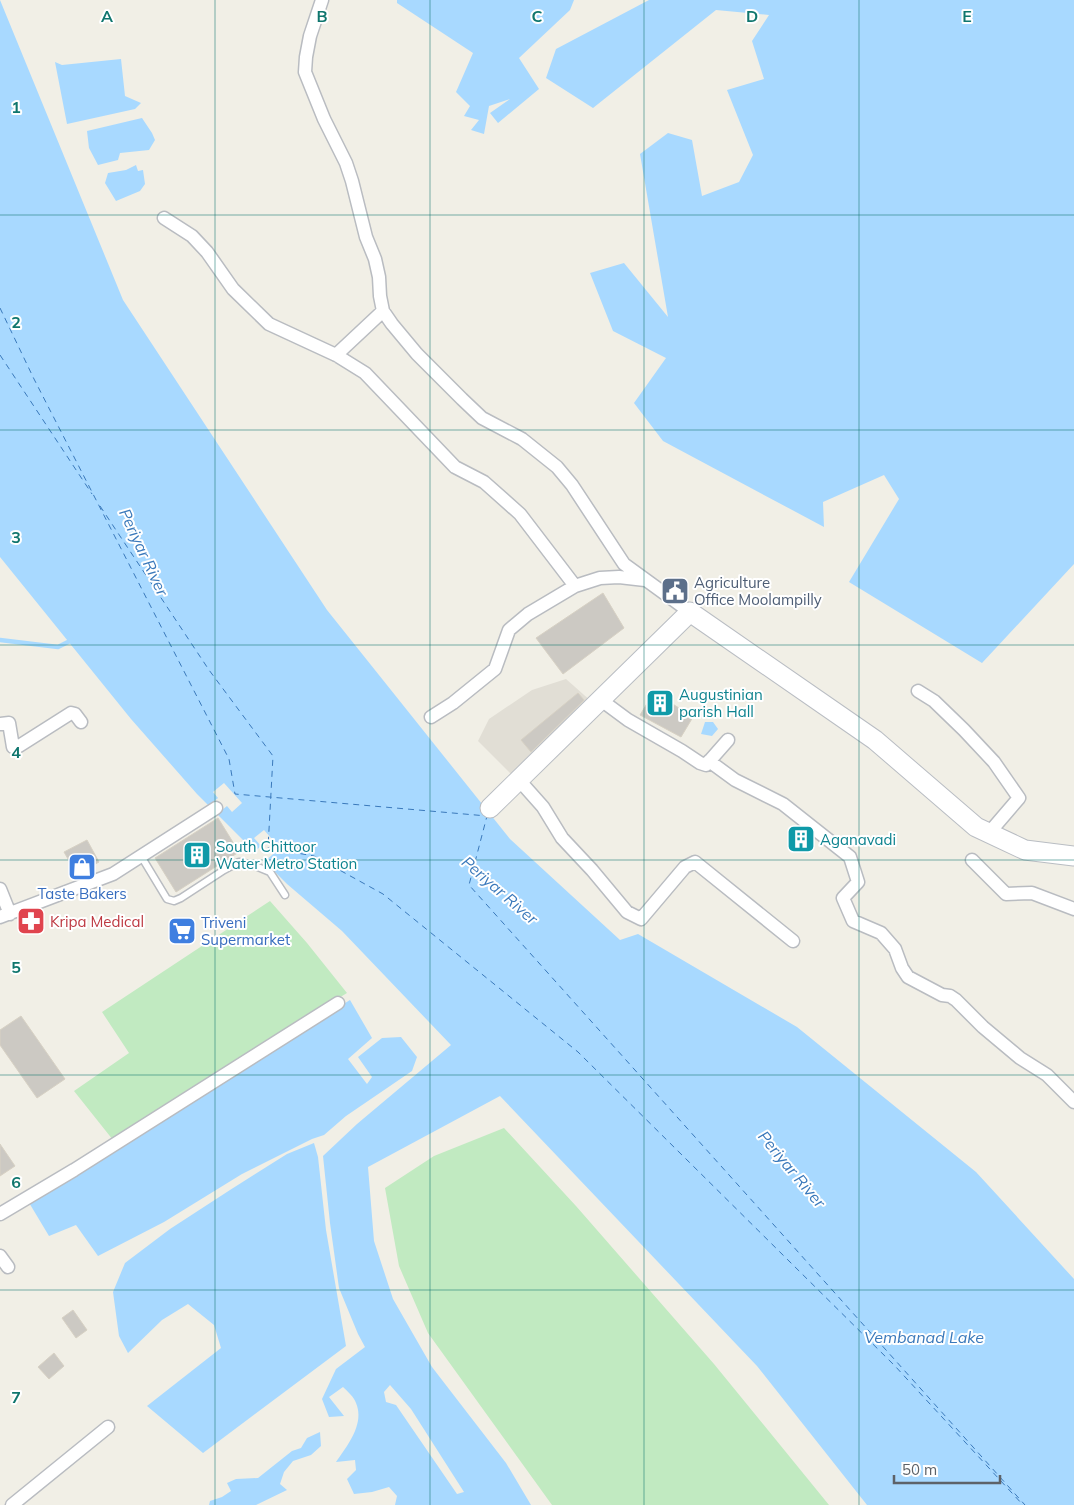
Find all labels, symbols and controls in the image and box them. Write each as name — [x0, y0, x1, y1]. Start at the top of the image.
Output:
text: A — [101, 6, 113, 26]
text: B — [316, 6, 328, 26]
text: C — [532, 6, 543, 26]
text: D — [746, 6, 758, 26]
text: E — [962, 6, 972, 26]
text: 1 — [11, 97, 21, 117]
text: 2 — [11, 312, 21, 332]
water label: Periyar River — [115, 505, 173, 600]
text: 3 — [11, 527, 21, 547]
place label: Agriculture Office Moolampilly — [694, 573, 822, 609]
public building icon: Agriculture Office Moolampilly — [660, 576, 690, 606]
place label: Augustinian parish Hall — [679, 685, 763, 721]
building icon: Augustinian parish Hall — [645, 688, 675, 718]
text: 4 — [11, 742, 21, 762]
building icon: Aganavadi — [786, 824, 816, 854]
place label: Aganavadi — [820, 830, 896, 849]
place label: South Chittoor Water Metro Station — [216, 837, 357, 873]
building icon: South Chittoor Water Metro Station — [182, 840, 212, 870]
shop icon: Taste Bakers — [67, 852, 97, 882]
water label: Periyar River — [458, 852, 543, 929]
place label: Taste Bakers — [37, 884, 127, 903]
pharmacy icon: Kripa Medical — [16, 906, 46, 936]
place label: Kripa Medical — [50, 912, 144, 931]
place label: Triveni Supermarket — [201, 913, 290, 949]
supermarket icon: Triveni Supermarket — [167, 916, 197, 946]
text: 5 — [11, 957, 21, 977]
water label: Periyar River — [754, 1127, 831, 1212]
text: 6 — [11, 1172, 21, 1192]
water label: Vembanad Lake — [864, 1327, 984, 1347]
text: 7 — [11, 1387, 21, 1407]
scale bar — [894, 1452, 1000, 1484]
text: 50 m — [902, 1460, 937, 1479]

